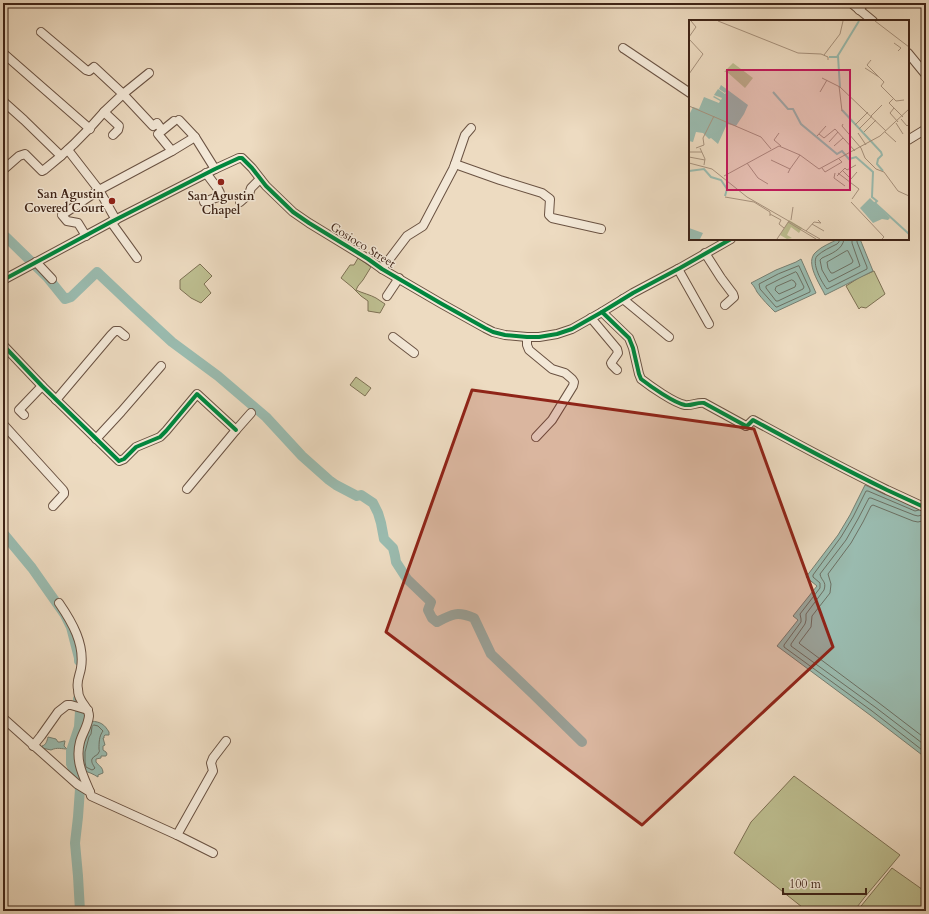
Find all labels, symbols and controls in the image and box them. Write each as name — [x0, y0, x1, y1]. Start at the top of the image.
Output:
inset map — [689, 20, 909, 240]
marker: San Agustin Chapel — [216, 177, 226, 187]
place label: San Agustin Covered Court — [24, 186, 105, 216]
place label: San Agustin Chapel — [188, 188, 255, 218]
marker: San Agustin Covered Court — [107, 196, 117, 206]
street label: Gosioco Street — [327, 219, 399, 271]
scale bar — [783, 870, 866, 896]
text: 100 m — [789, 876, 822, 892]

